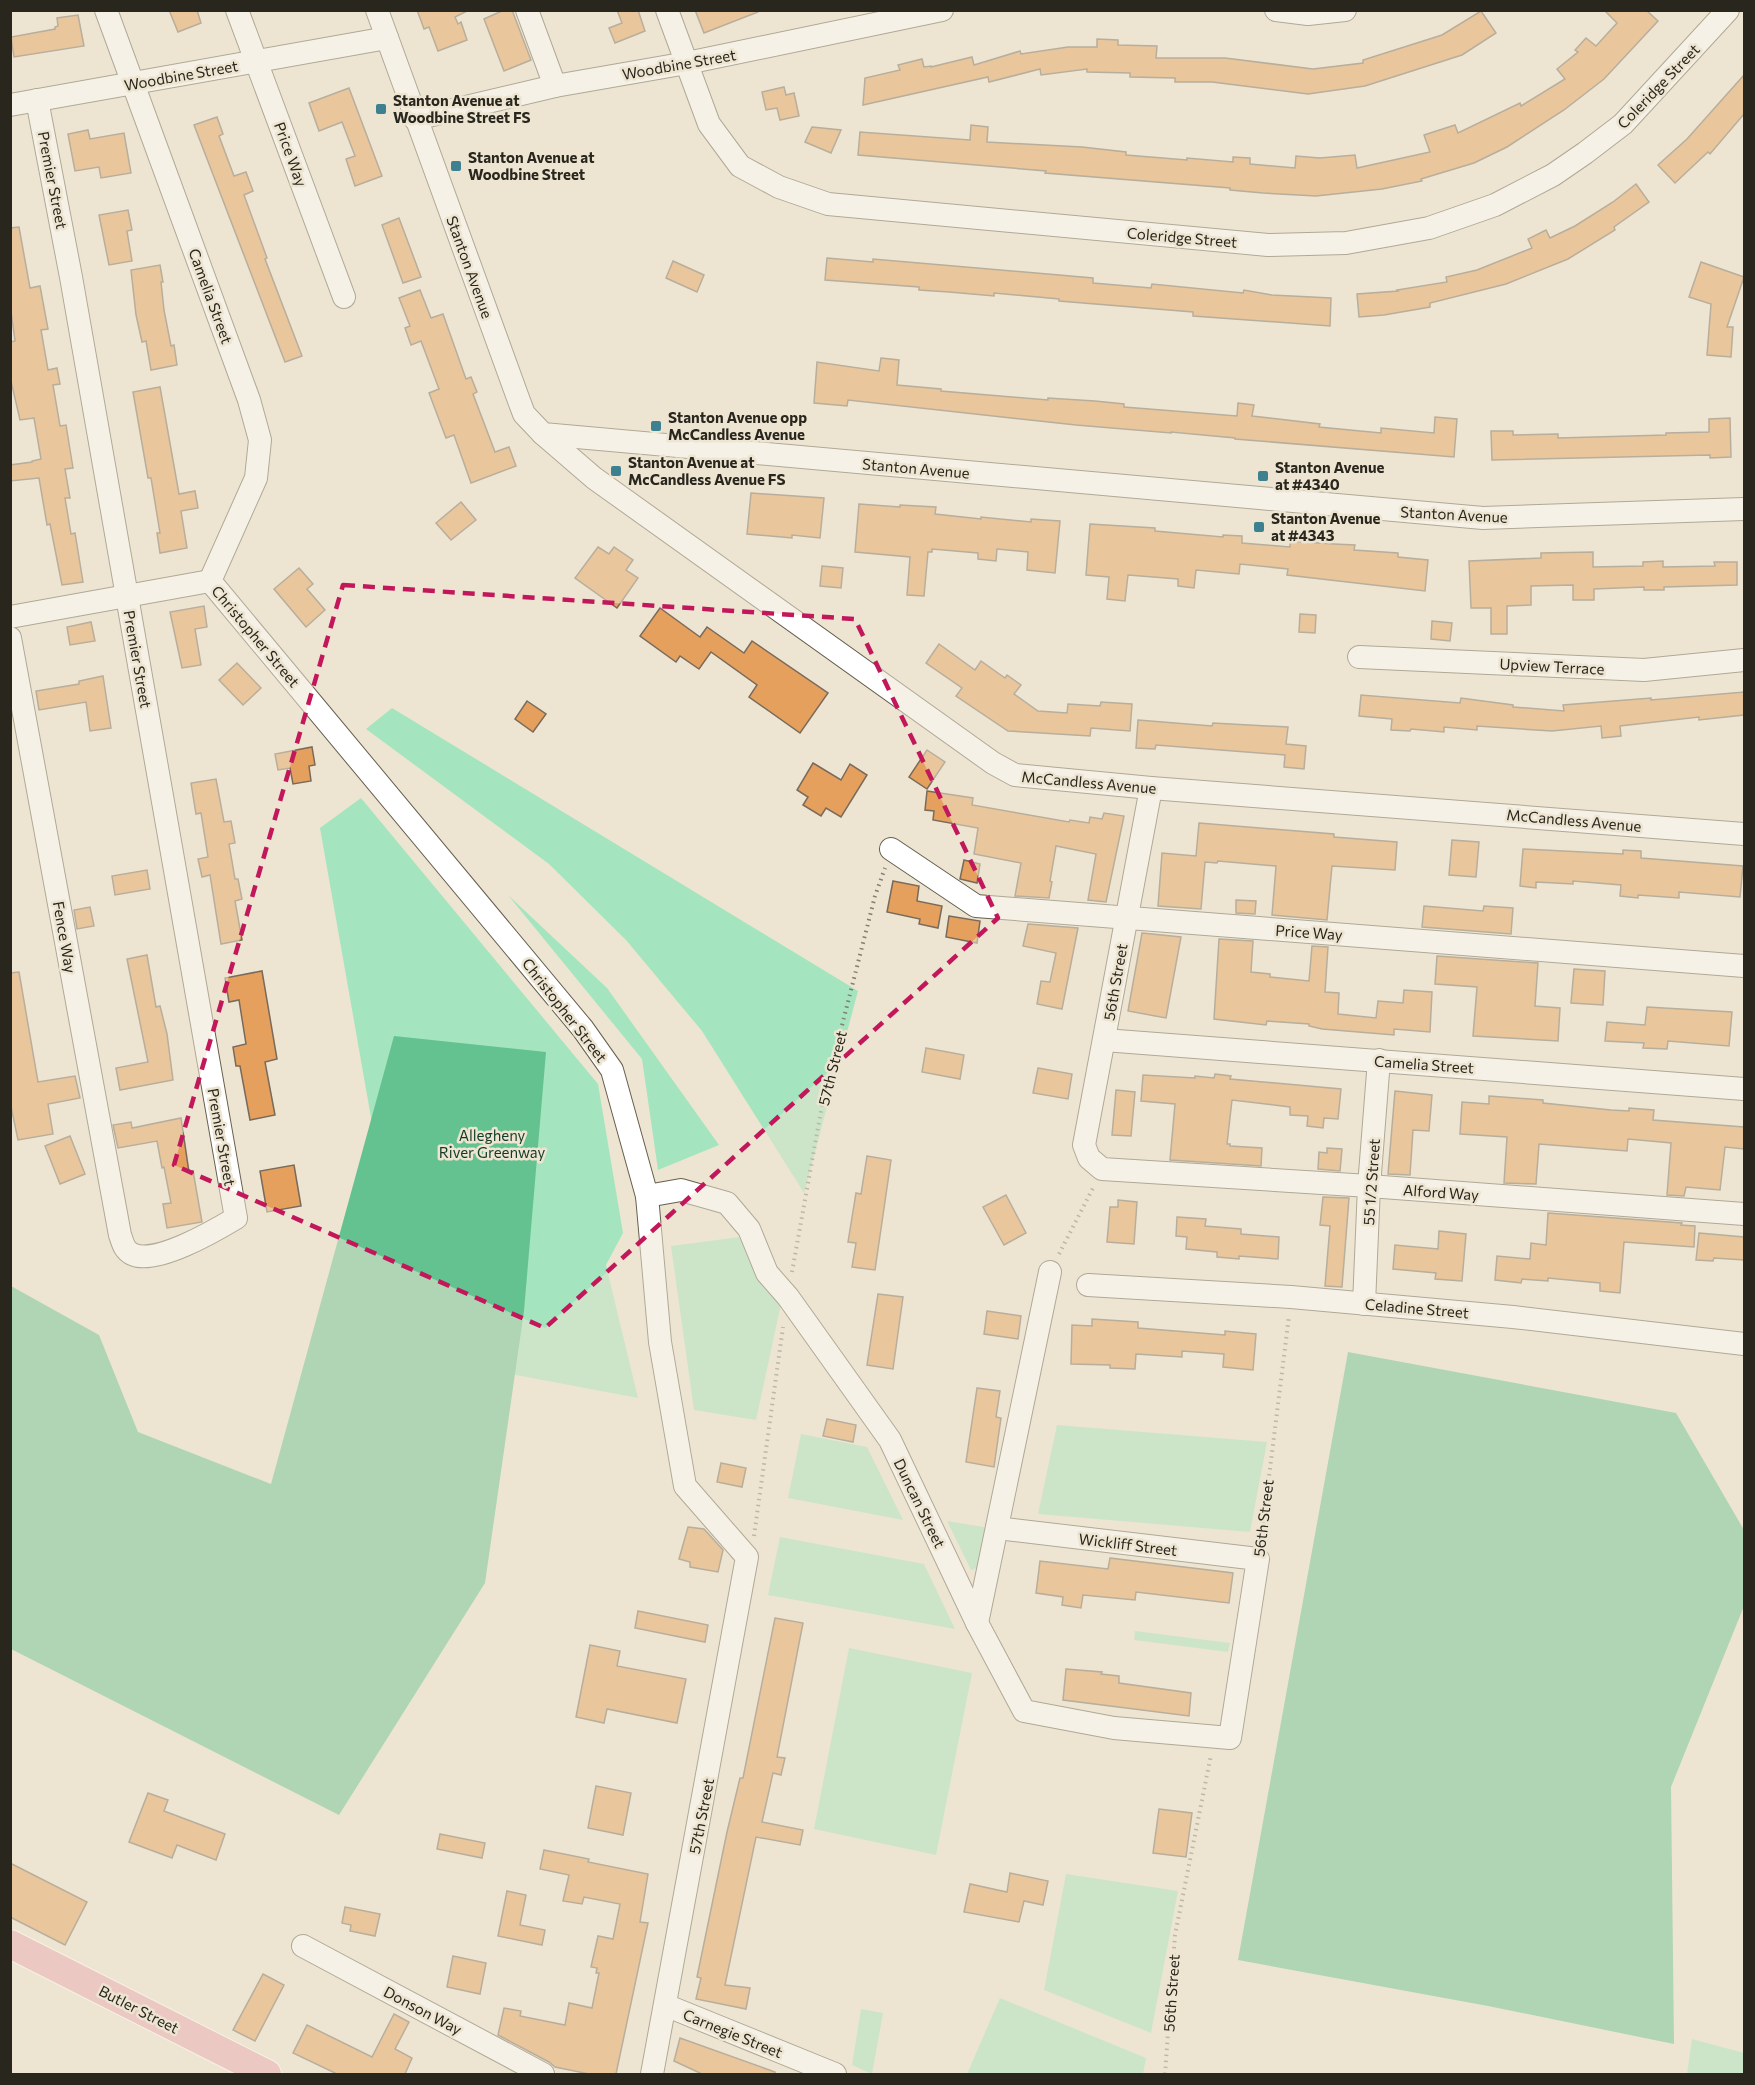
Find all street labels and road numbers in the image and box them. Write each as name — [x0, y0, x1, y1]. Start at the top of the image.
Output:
street label: Coleridge Street — [1613, 40, 1703, 132]
street label: Woodbine Street — [621, 45, 737, 83]
street label: Woodbine Street — [123, 56, 239, 94]
street label: Price Way — [271, 119, 311, 189]
street label: Premier Street — [35, 130, 71, 230]
street label: Stanton Avenue — [443, 213, 497, 321]
street label: Coleridge Street — [1126, 223, 1238, 251]
street label: Camelia Street — [185, 246, 237, 346]
street label: Stanton Avenue — [862, 454, 971, 482]
street label: Stanton Avenue — [1400, 502, 1508, 526]
street label: Christopher Street — [208, 582, 304, 690]
street label: Premier Street — [121, 609, 155, 709]
street label: Upview Terrace — [1499, 654, 1605, 678]
street label: McCandless Avenue — [1021, 767, 1157, 797]
street label: McCandless Avenue — [1506, 805, 1642, 835]
street label: Fence Way — [50, 900, 80, 975]
street label: Price Way — [1275, 921, 1343, 943]
street label: 56th Street — [1099, 942, 1131, 1022]
street label: Christopher Street — [519, 954, 611, 1066]
street label: 57th Street — [814, 1029, 850, 1107]
street label: Camelia Street — [1374, 1052, 1474, 1076]
street label: Premier Street — [205, 1087, 239, 1187]
street label: 55 1/2 Street — [1359, 1138, 1383, 1226]
street label: Alford Way — [1403, 1180, 1480, 1204]
street label: Celadine Street — [1364, 1294, 1470, 1322]
street label: Duncan Street — [891, 1455, 949, 1551]
street label: 56th Street — [1249, 1478, 1277, 1558]
street label: Wickliff Street — [1078, 1529, 1178, 1559]
street label: 57th Street — [685, 1777, 717, 1855]
street label: 56th Street — [1159, 1954, 1183, 2032]
street label: Butler Street — [96, 1981, 182, 2037]
street label: Donson Way — [381, 1982, 465, 2038]
street label: Carnegie Street — [681, 2005, 785, 2061]

